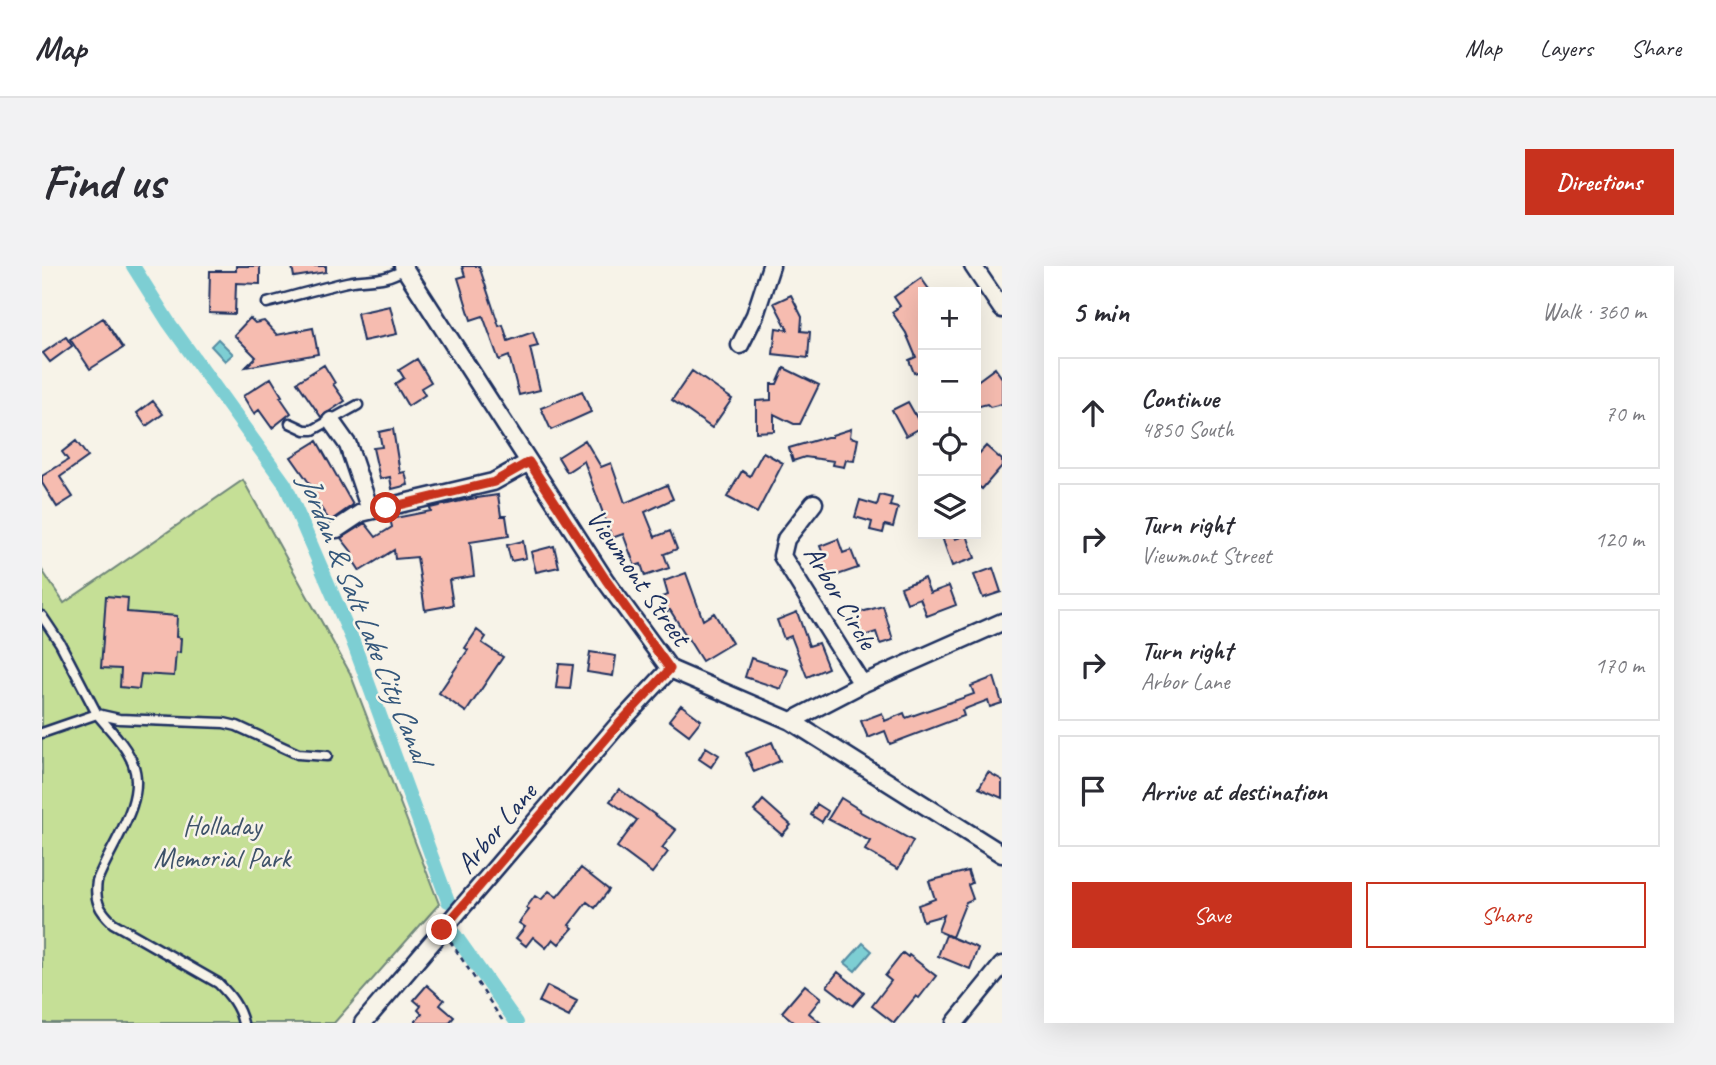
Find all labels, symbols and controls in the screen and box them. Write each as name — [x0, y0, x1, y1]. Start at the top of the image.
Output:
text: Map — [35, 27, 86, 69]
text: Map — [1465, 33, 1502, 63]
text: Layers — [1540, 33, 1593, 63]
text: Share — [1631, 33, 1681, 63]
button: Directions — [1525, 149, 1674, 215]
text: Find us — [42, 151, 164, 213]
map controls — [918, 287, 981, 539]
button: + — [918, 287, 981, 350]
text: 5 min — [1072, 293, 1129, 331]
text: Walk · 360 m — [1542, 297, 1646, 326]
button: − — [918, 350, 981, 413]
text: Continue — [1141, 382, 1219, 415]
icon: ahead — [1074, 394, 1112, 432]
text: 70 m — [1605, 399, 1644, 428]
button: locate — [918, 413, 981, 476]
text: 4850 South — [1141, 415, 1234, 444]
water label: Jordan & Salt Lake City Canal — [289, 466, 444, 776]
button: layers — [918, 476, 981, 539]
route start — [370, 492, 401, 523]
street label: Viewmont Street — [579, 502, 700, 654]
text: Turn right — [1141, 508, 1232, 541]
icon: right — [1074, 520, 1112, 558]
text: 120 m — [1595, 525, 1644, 554]
street label: Arbor Circle — [796, 539, 887, 657]
text: Viewmont Street — [1141, 541, 1271, 570]
text: Turn right — [1141, 634, 1232, 667]
icon: right — [1074, 646, 1112, 684]
text: 170 m — [1595, 651, 1644, 680]
text: Arbor Lane — [1141, 667, 1229, 696]
icon: arrive — [1074, 772, 1112, 810]
street label: Arbor Lane — [448, 774, 545, 880]
text: Arrive at destination — [1141, 775, 1327, 808]
park label: Holladay Memorial Park — [153, 808, 292, 875]
button: Save — [1072, 882, 1352, 948]
button: Share — [1366, 882, 1646, 948]
route end — [426, 914, 457, 945]

